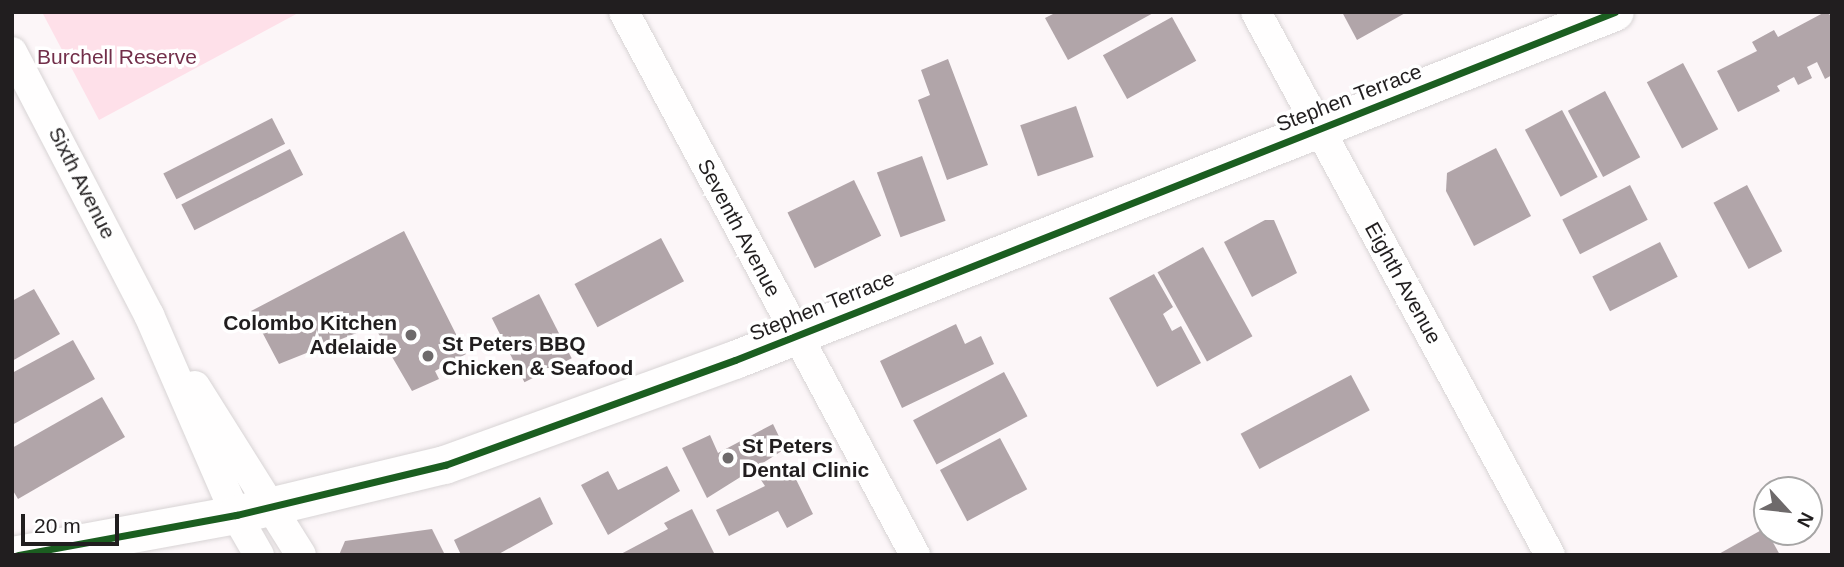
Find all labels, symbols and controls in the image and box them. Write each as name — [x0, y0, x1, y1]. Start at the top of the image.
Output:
park label: Burchell Reserve — [37, 44, 197, 70]
street label: Stephen Terrace — [1273, 59, 1425, 137]
street label: Sixth Avenue — [43, 122, 121, 244]
street label: Seventh Avenue — [692, 154, 786, 302]
street label: Eighth Avenue — [1359, 217, 1447, 349]
street label: Stephen Terrace — [746, 265, 898, 347]
place label: Colombo Kitchen Adelaide — [223, 310, 397, 360]
marker: Colombo Kitchen Adelaide — [403, 327, 419, 343]
place label: St Peters BBQ Chicken & Seafood — [442, 331, 633, 381]
marker: St Peters BBQ Chicken & Seafood — [420, 348, 436, 364]
place label: St Peters Dental Clinic — [742, 433, 869, 483]
marker: St Peters Dental Clinic — [720, 450, 736, 466]
north arrow — [1753, 476, 1823, 546]
scale bar — [24, 500, 122, 544]
text: N — [1793, 509, 1818, 531]
text: 20 m — [34, 514, 81, 537]

